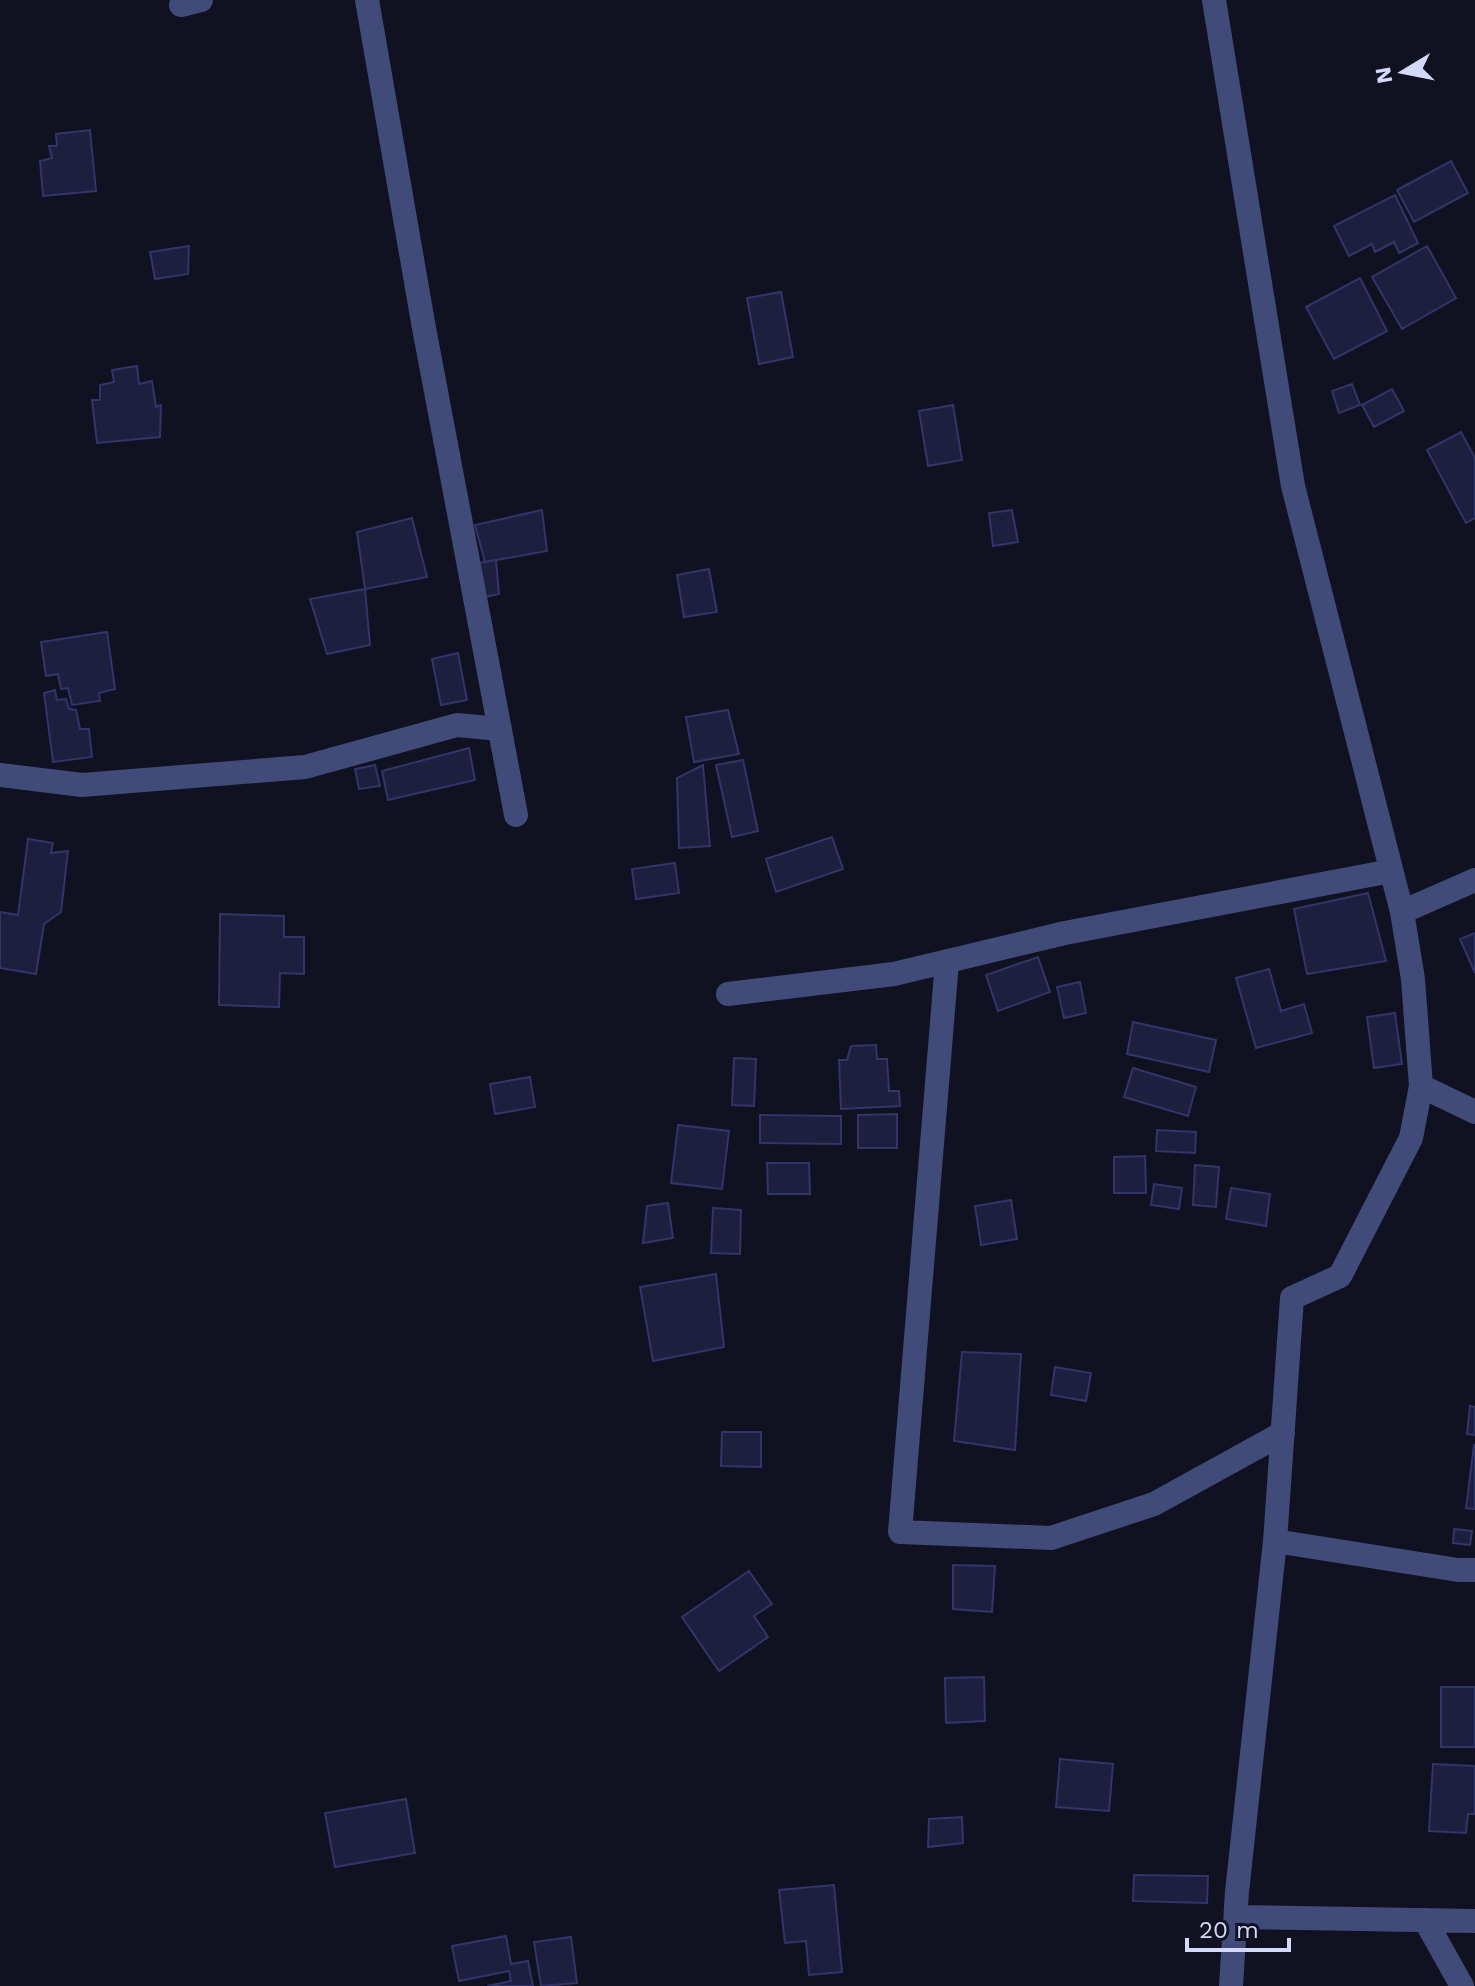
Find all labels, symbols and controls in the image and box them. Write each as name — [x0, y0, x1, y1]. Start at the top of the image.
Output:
north arrow — [1363, 32, 1443, 112]
text: N — [1370, 65, 1398, 86]
scale bar — [1187, 1902, 1289, 1952]
text: 20 m — [1199, 1916, 1259, 1944]

